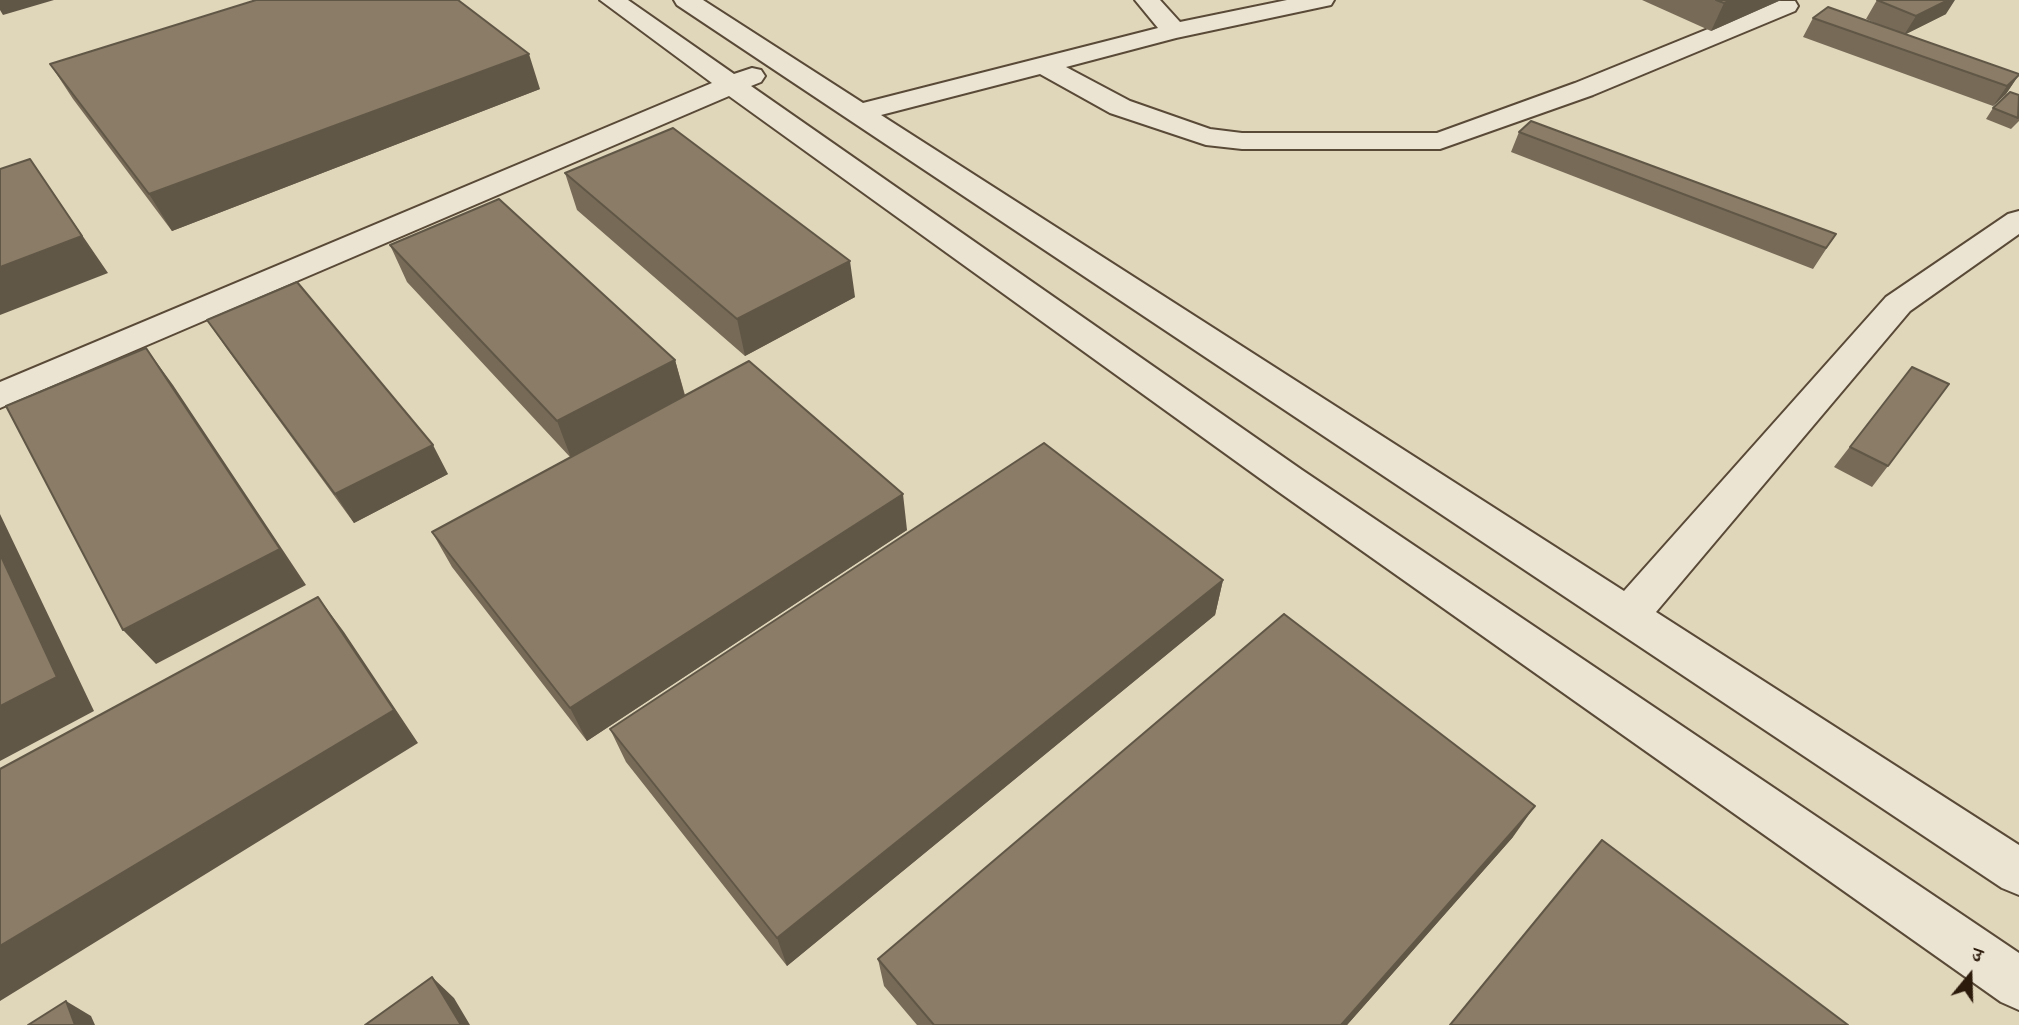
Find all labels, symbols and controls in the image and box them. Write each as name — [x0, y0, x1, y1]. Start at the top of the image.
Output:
north arrow — [1935, 941, 2005, 1011]
text: उ — [1968, 943, 1985, 969]

